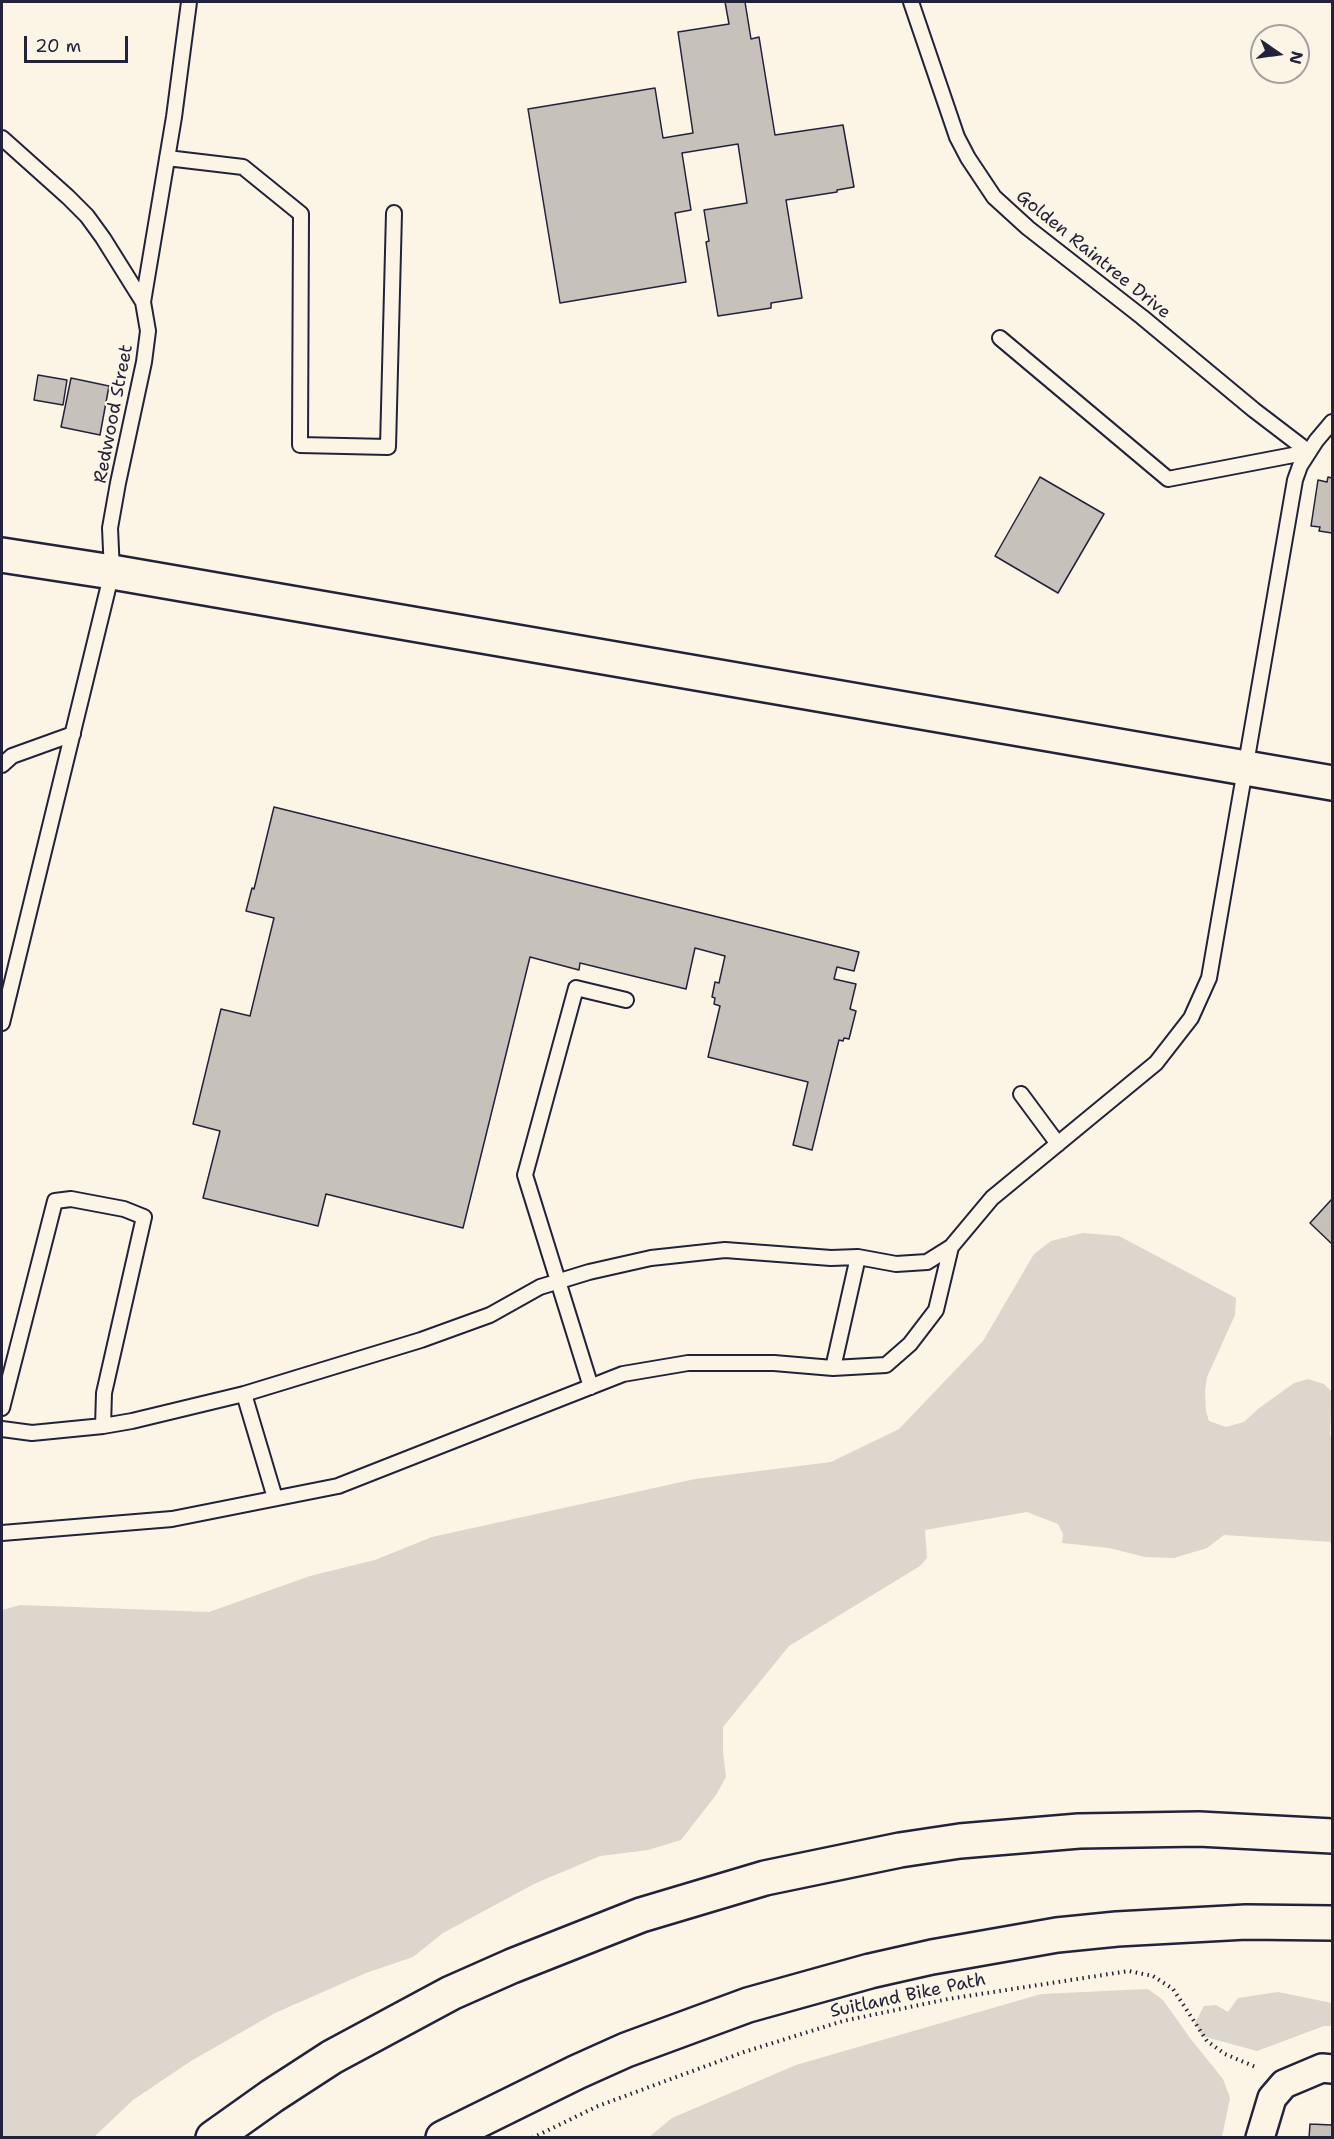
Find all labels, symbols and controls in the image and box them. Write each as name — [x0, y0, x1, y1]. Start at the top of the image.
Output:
scale bar — [27, 24, 130, 62]
north arrow — [1250, 24, 1310, 84]
text: 20 m — [35, 34, 81, 58]
text: N — [1284, 49, 1308, 66]
street label: Golden Raintree Drive — [1011, 186, 1175, 324]
street label: Redwood Street — [90, 343, 138, 485]
street label: Suitland Bike Path — [828, 1969, 988, 2023]

